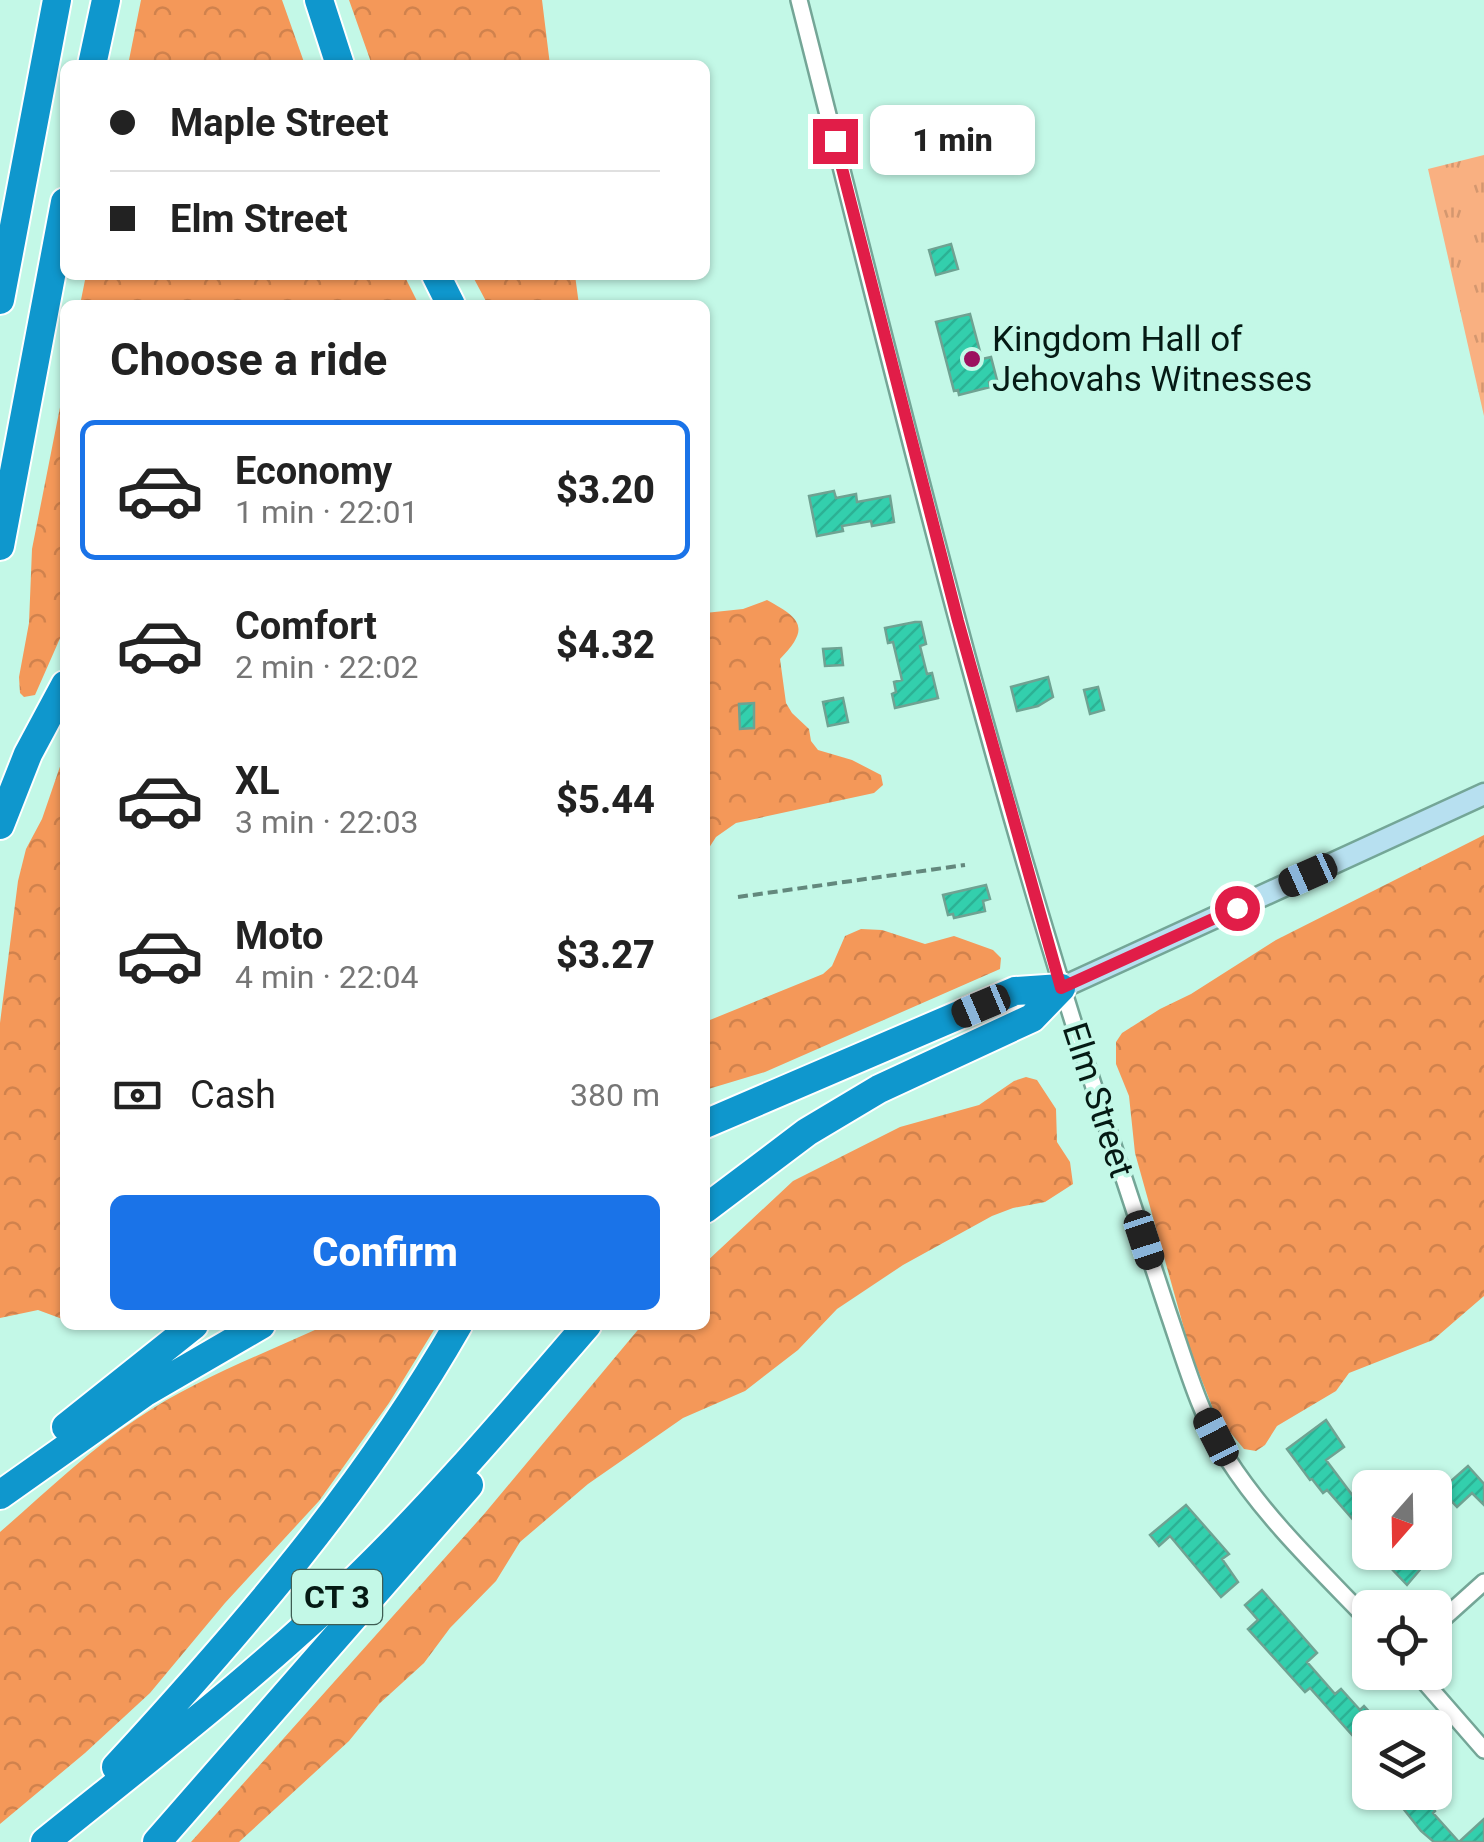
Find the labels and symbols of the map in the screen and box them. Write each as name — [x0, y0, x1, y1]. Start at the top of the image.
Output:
callout: 1 min — [870, 106, 1035, 176]
route end — [813, 119, 858, 164]
place label: Kingdom Hall of Jehovahs Witnesses — [992, 319, 1312, 400]
marker: Kingdom Hall of Jehovahs Witnesses — [961, 348, 983, 370]
car — [1274, 849, 1342, 901]
route start — [1215, 886, 1260, 931]
car — [948, 980, 1014, 1032]
street label: Elm Street — [1054, 1018, 1142, 1182]
car — [1120, 1207, 1168, 1273]
car — [1189, 1403, 1243, 1471]
north arrow — [1352, 1470, 1452, 1570]
road number: CT 3 — [292, 1570, 382, 1624]

